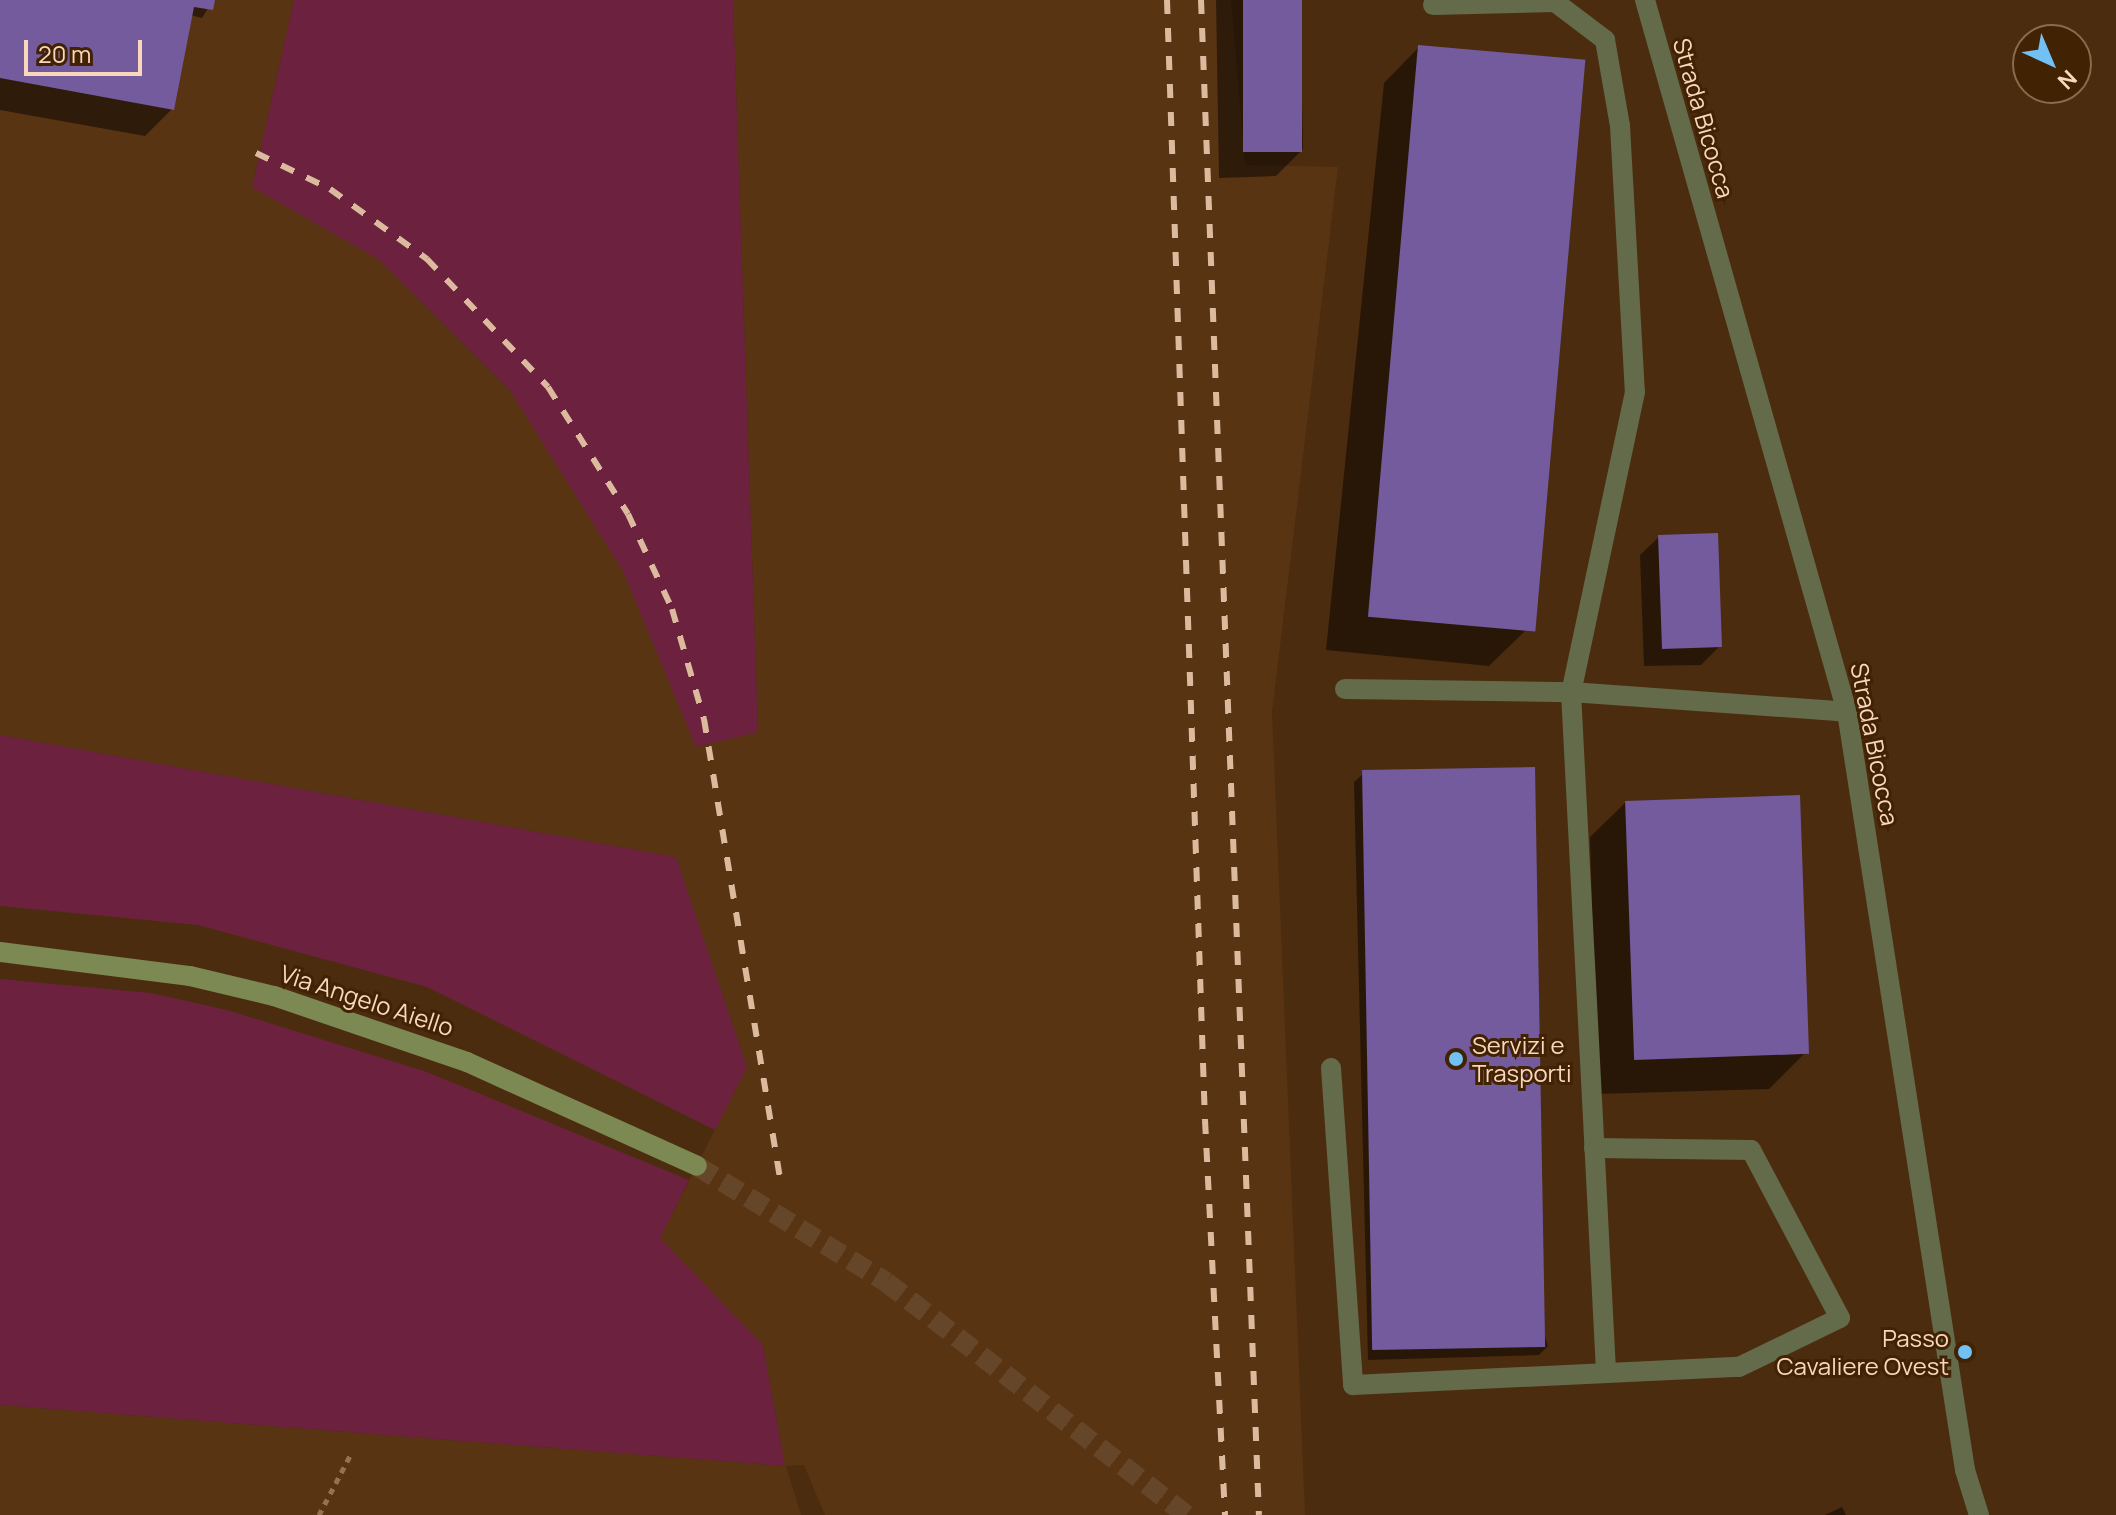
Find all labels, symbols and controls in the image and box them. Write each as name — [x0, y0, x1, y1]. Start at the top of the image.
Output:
scale bar — [28, 24, 146, 74]
north arrow — [2012, 24, 2092, 104]
street label: Strada Bicocca — [1667, 35, 1741, 201]
text: 20 m — [38, 37, 91, 70]
text: N — [2051, 64, 2083, 96]
street label: Strada Bicocca — [1845, 660, 1905, 828]
street label: Via Angelo Aiello — [277, 958, 457, 1042]
place label: Servizi e Trasporti — [1472, 1031, 1571, 1087]
marker: Servizi e Trasporti — [1447, 1050, 1465, 1068]
place label: Passo Cavaliere Ovest — [1776, 1324, 1949, 1380]
marker: Passo Cavaliere Ovest — [1956, 1343, 1974, 1361]

